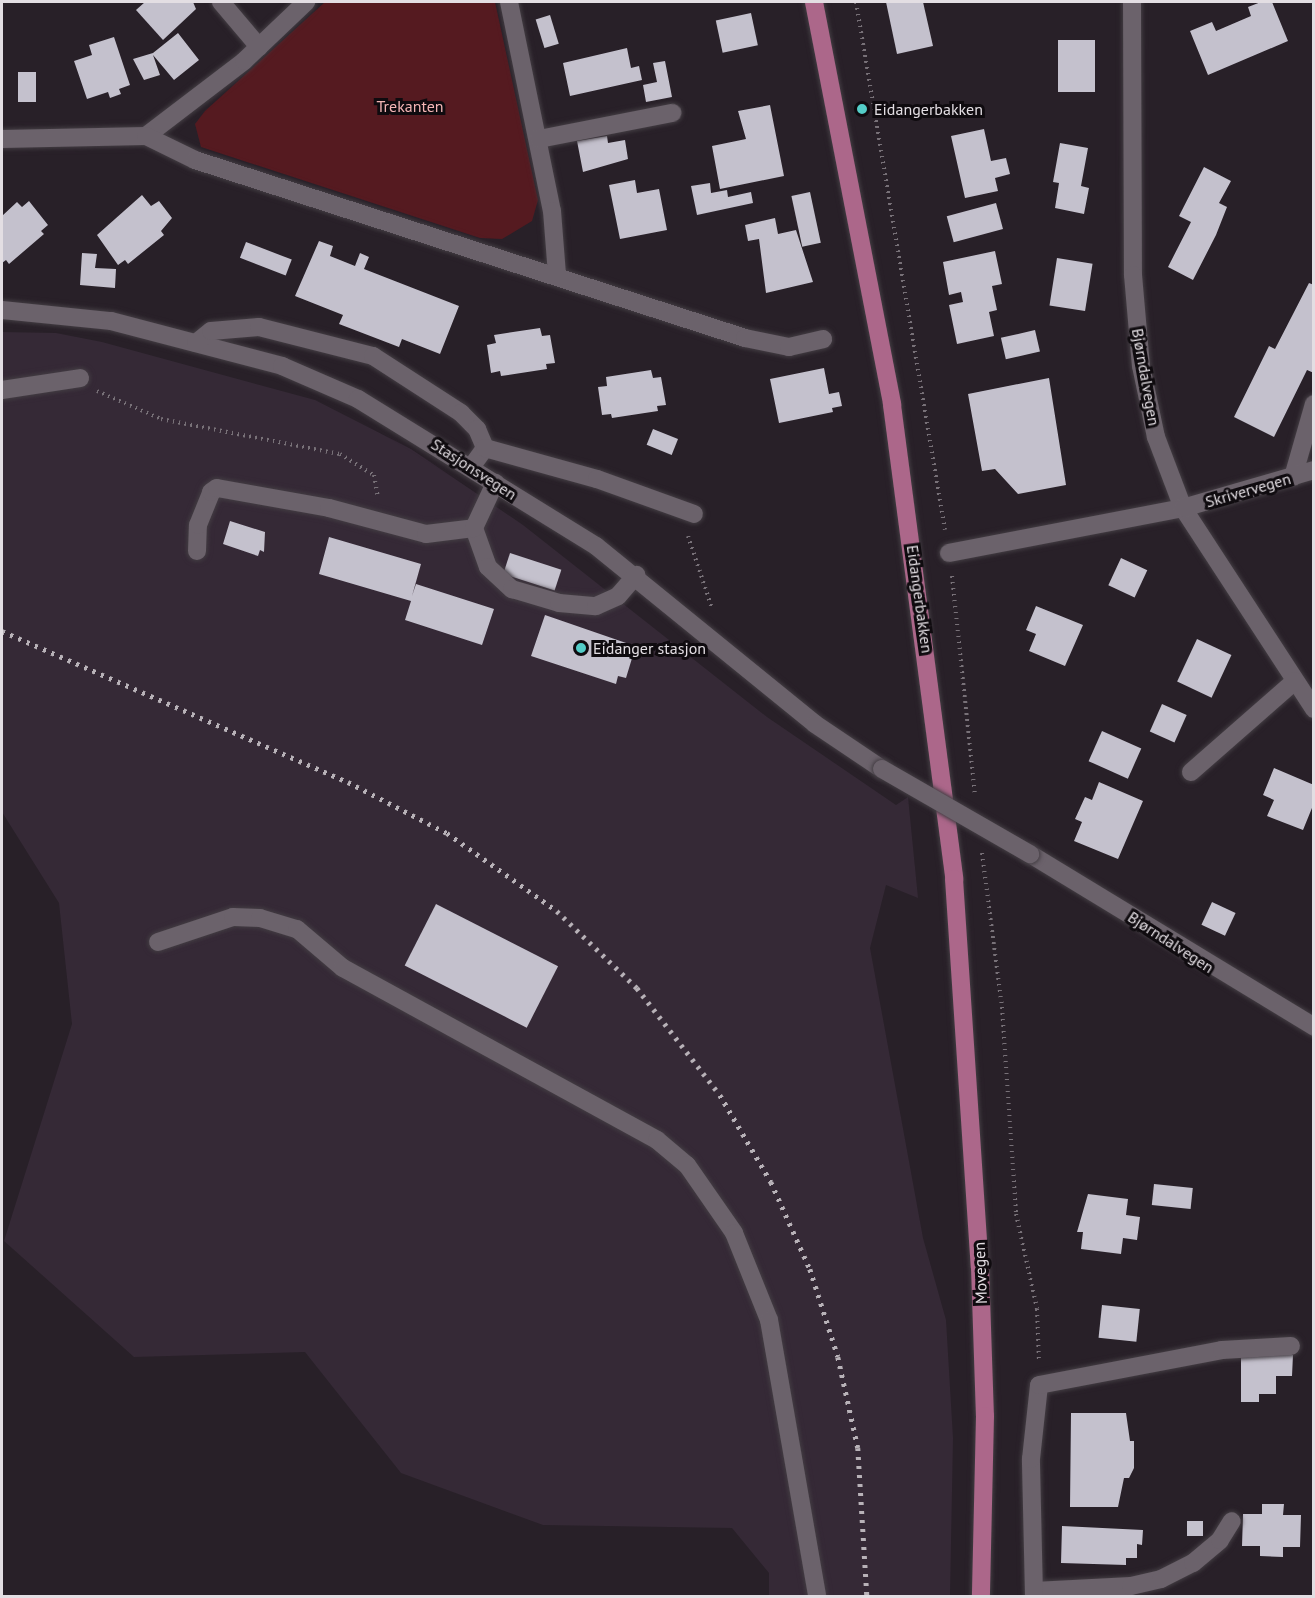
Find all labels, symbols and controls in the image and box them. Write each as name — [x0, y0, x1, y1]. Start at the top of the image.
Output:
park label: Trekanten — [376, 96, 444, 116]
place label: Eidangerbakken — [874, 99, 983, 119]
marker: Eidangerbakken — [855, 102, 869, 116]
street label: Bjørndalvegen — [1128, 327, 1164, 427]
street label: Stasjonsvegen — [428, 434, 520, 504]
street label: Skrivervegen — [1203, 469, 1293, 511]
street label: Eidangerbakken — [903, 544, 937, 654]
place label: Eidanger stasjon — [593, 638, 706, 658]
marker: Eidanger stasjon — [574, 641, 588, 655]
street label: Bjørndalvegen — [1124, 907, 1218, 977]
street label: Movegen — [969, 1242, 991, 1304]

